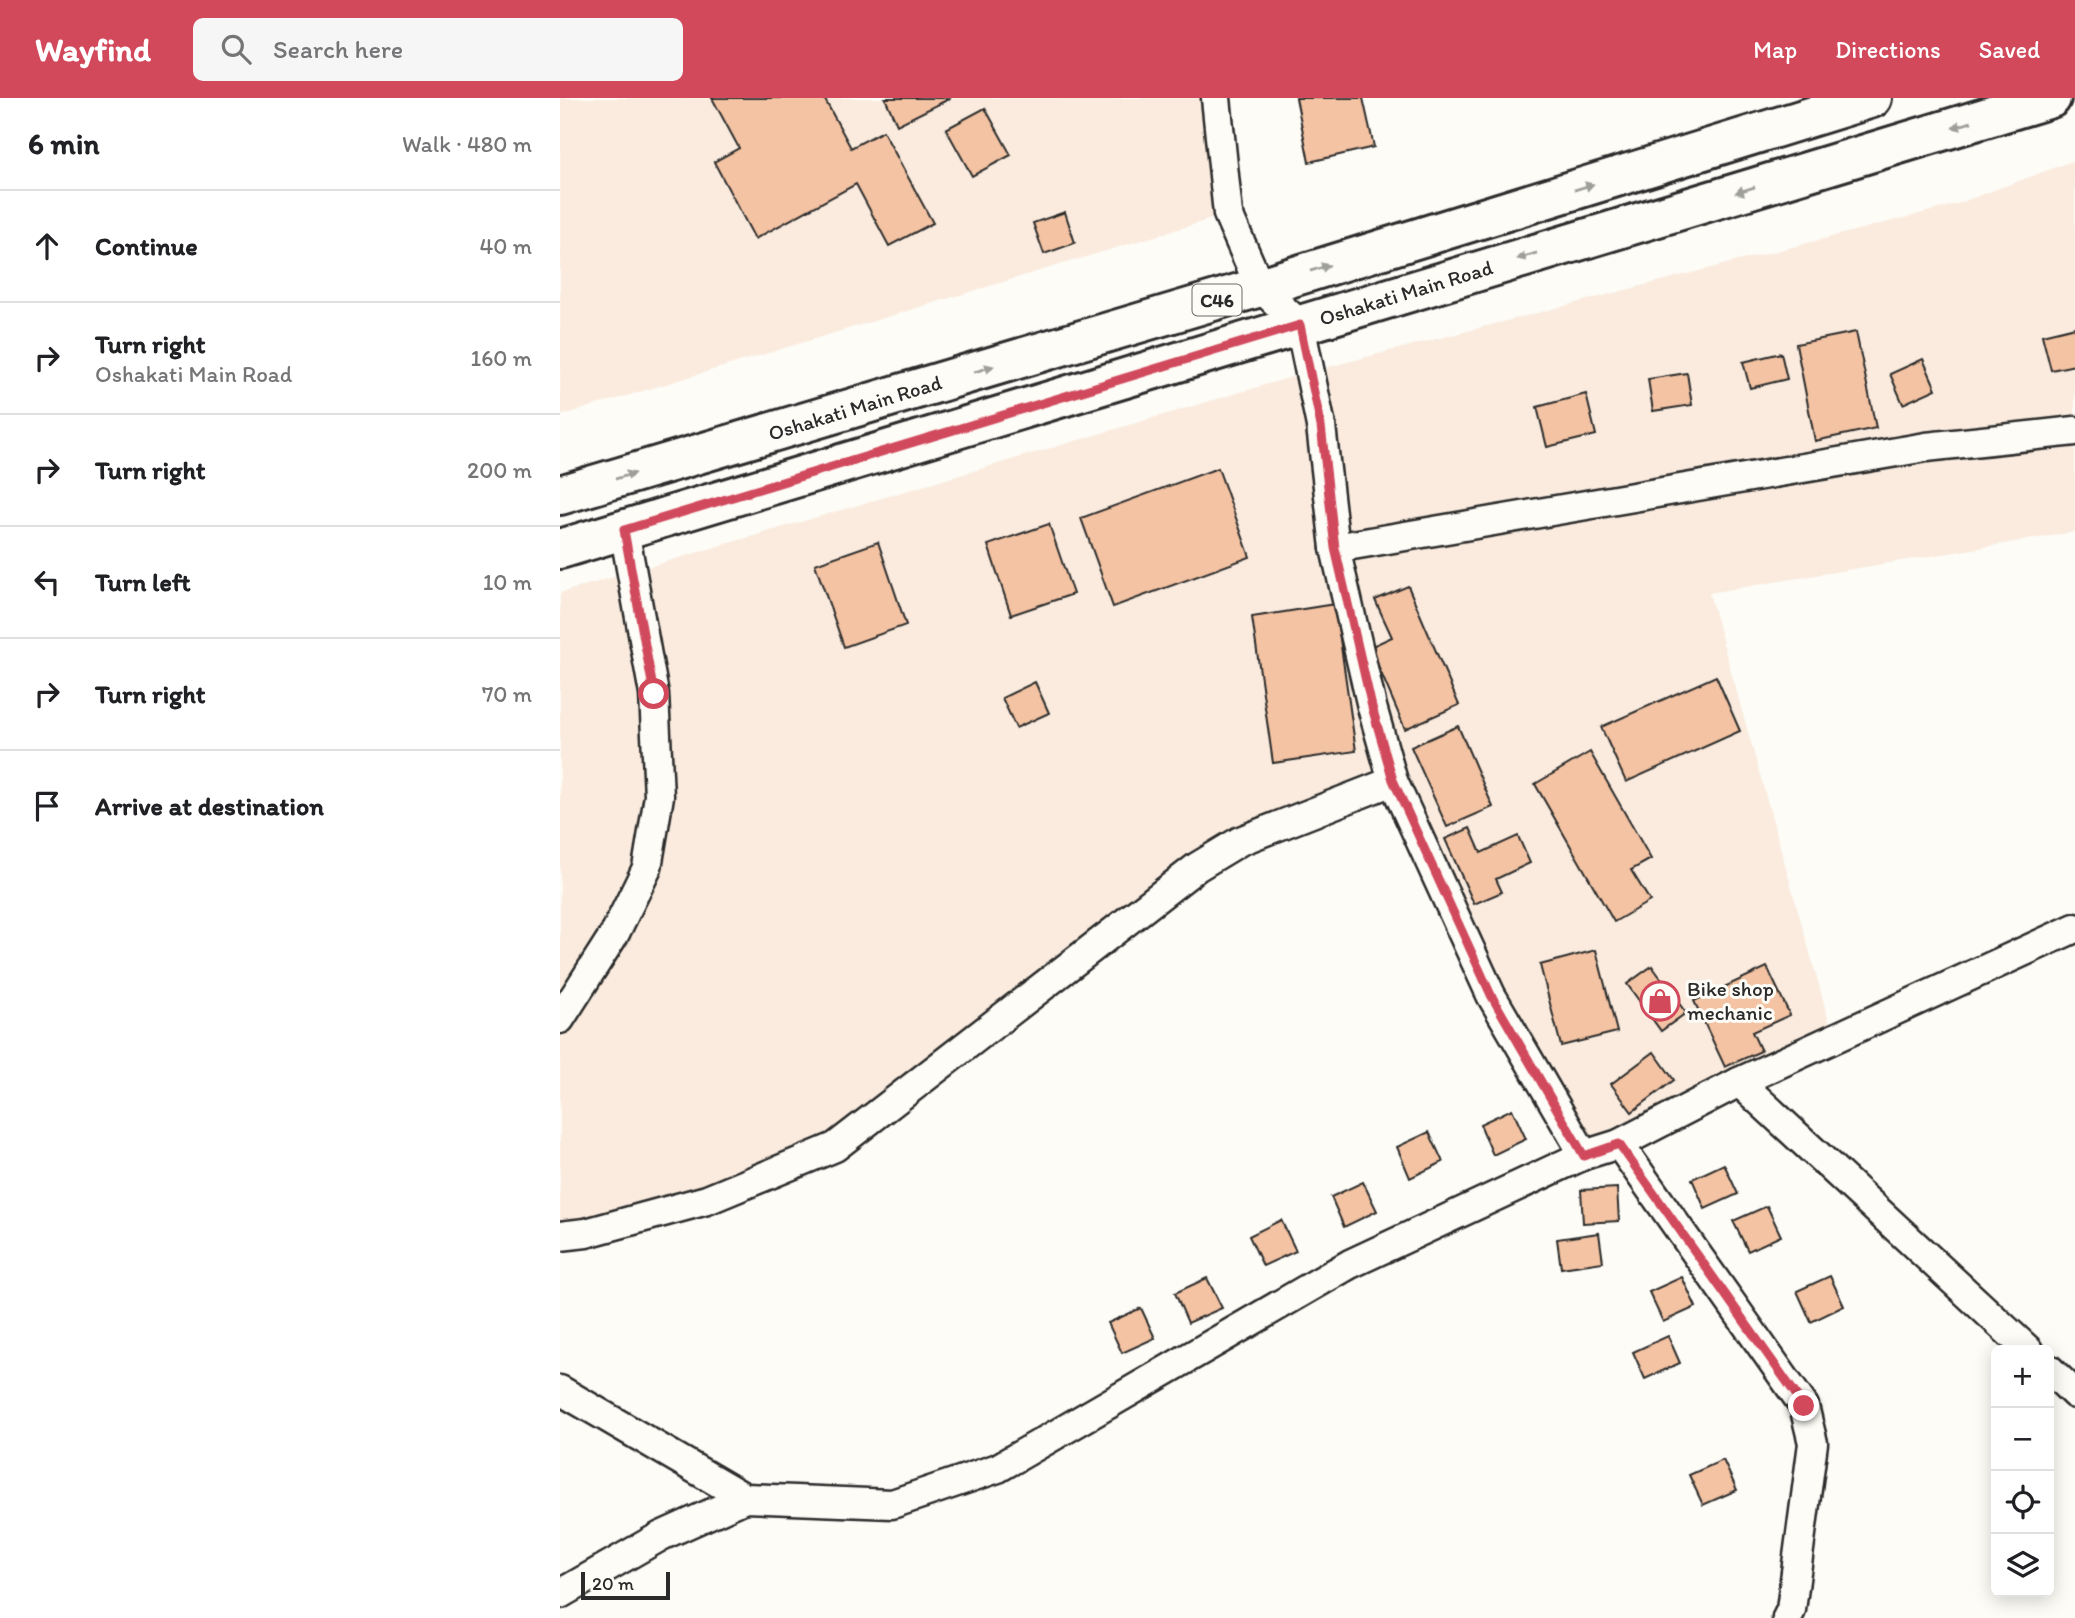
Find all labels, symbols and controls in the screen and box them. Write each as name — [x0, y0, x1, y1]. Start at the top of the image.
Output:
search box — [193, 18, 683, 81]
text: Wayfind — [35, 30, 151, 69]
icon: search — [217, 30, 255, 68]
text: Search here — [273, 33, 403, 65]
text: Map — [1753, 35, 1797, 64]
text: Directions — [1835, 35, 1941, 64]
text: Saved — [1979, 35, 2040, 64]
one-way arrow — [1952, 120, 1973, 130]
text: 6 min — [28, 125, 100, 162]
text: Walk · 480 m — [402, 130, 532, 158]
one-way arrow — [1574, 181, 1595, 192]
one-way arrow — [1734, 186, 1755, 196]
icon: ahead — [28, 227, 66, 265]
text: Continue — [95, 230, 198, 262]
text: 40 m — [479, 232, 532, 260]
one-way arrow — [1516, 252, 1537, 262]
street label: Oshakati Main Road — [1316, 254, 1496, 331]
one-way arrow — [1309, 263, 1330, 273]
road number: C46 — [1192, 284, 1242, 316]
text: Turn right — [95, 328, 206, 360]
icon: right — [28, 339, 66, 377]
text: 160 m — [470, 344, 532, 372]
text: Oshakati Main Road — [95, 360, 292, 388]
one-way arrow — [974, 363, 995, 373]
street label: Oshakati Main Road — [765, 369, 945, 446]
icon: right — [28, 451, 66, 489]
text: Turn right — [95, 454, 206, 486]
text: 200 m — [467, 456, 532, 484]
one-way arrow — [615, 470, 636, 480]
icon: left — [28, 563, 66, 601]
text: Turn left — [95, 566, 191, 598]
text: 10 m — [483, 568, 532, 596]
icon: right — [28, 675, 66, 713]
text: Turn right — [95, 678, 206, 710]
route start — [638, 678, 669, 709]
text: 70 m — [482, 680, 532, 708]
icon: arrive — [28, 787, 66, 825]
text: Arrive at destination — [95, 790, 324, 822]
place label: Bike shop mechanic — [1687, 976, 1774, 1025]
shop icon: Bike shop mechanic — [1639, 980, 1681, 1022]
map controls — [1991, 1345, 2054, 1597]
button: + — [1991, 1345, 2054, 1408]
route end — [1788, 1390, 1819, 1421]
button: − — [1991, 1408, 2054, 1471]
button: locate — [1991, 1471, 2054, 1534]
button: layers — [1991, 1534, 2054, 1597]
scale bar — [581, 1569, 670, 1601]
text: 20 m — [592, 1572, 634, 1595]

